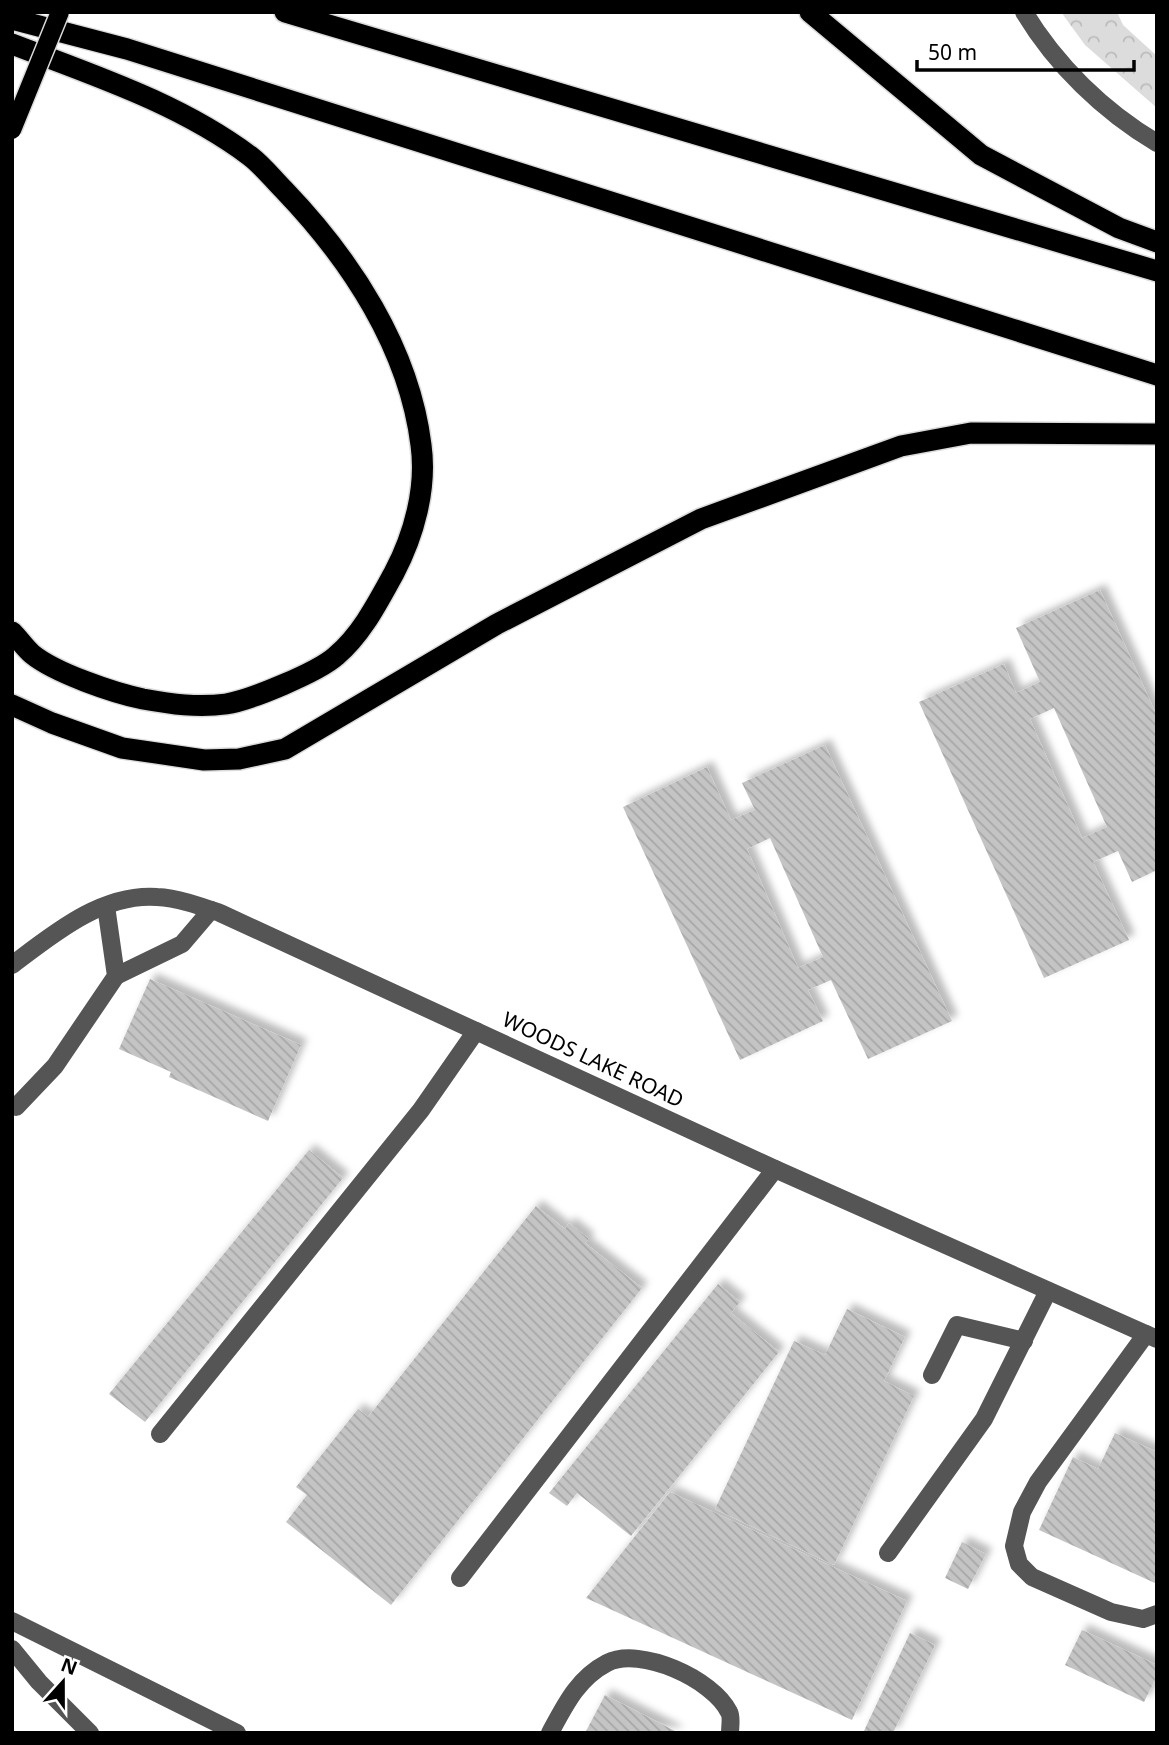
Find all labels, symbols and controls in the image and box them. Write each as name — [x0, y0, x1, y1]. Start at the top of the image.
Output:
scale bar — [917, 28, 1134, 72]
text: 50 m — [928, 38, 977, 66]
street label: WOODS LAKE ROAD — [498, 1005, 689, 1113]
north arrow — [28, 1647, 98, 1717]
text: N — [57, 1651, 81, 1681]

